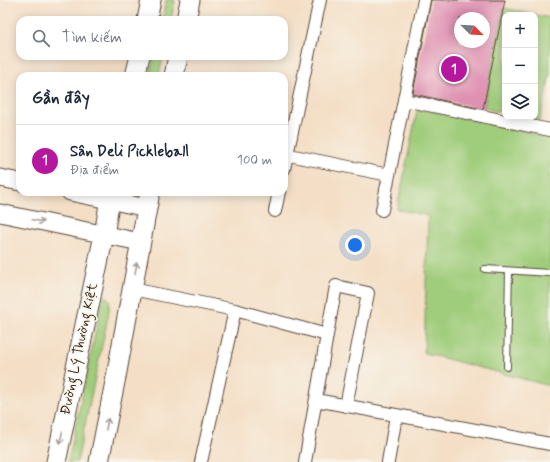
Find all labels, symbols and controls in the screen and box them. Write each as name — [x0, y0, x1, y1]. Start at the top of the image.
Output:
north arrow — [454, 12, 490, 48]
map controls — [502, 12, 538, 120]
button: + — [502, 12, 538, 48]
search box — [16, 16, 288, 60]
icon: search — [30, 27, 52, 49]
text: Tìm kiếm — [62, 28, 122, 48]
button: − — [502, 48, 538, 84]
pin: 1 — [441, 54, 467, 84]
button: layers — [502, 84, 538, 120]
text: Gần đây — [32, 87, 90, 109]
text: Sân Deli Pickleball — [70, 142, 189, 162]
text: 1 — [42, 152, 48, 169]
text: 100 m — [237, 152, 272, 169]
text: Địa điểm — [70, 162, 119, 179]
one-way arrow — [31, 218, 44, 226]
your location — [345, 235, 365, 255]
one-way arrow — [132, 262, 140, 275]
street label: Đường Lý Thường Kiệt — [56, 281, 104, 417]
one-way arrow — [103, 418, 111, 431]
one-way arrow — [56, 431, 64, 444]

